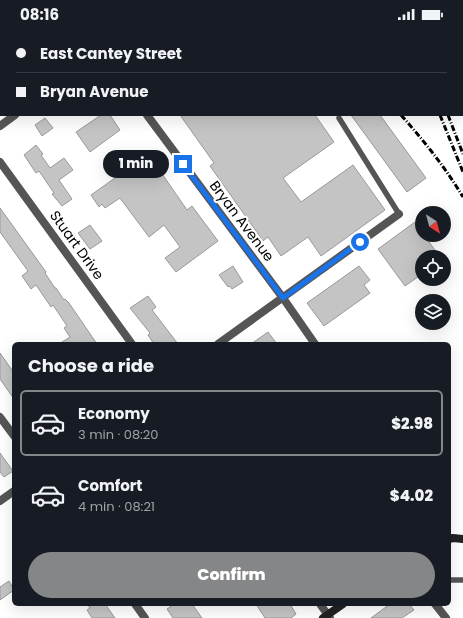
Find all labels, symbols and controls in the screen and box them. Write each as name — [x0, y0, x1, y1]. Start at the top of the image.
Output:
text: 08:16 — [20, 4, 59, 25]
text: East Cantey Street — [40, 43, 182, 64]
text: Bryan Avenue — [40, 81, 148, 102]
callout: 1 min — [103, 150, 169, 178]
text: 1 min — [119, 154, 153, 173]
route end — [174, 155, 192, 173]
street label: Bryan Avenue — [205, 176, 279, 266]
street label: Stuart Drive — [45, 206, 109, 284]
north arrow — [415, 206, 451, 242]
map controls — [415, 206, 451, 330]
route start — [351, 233, 369, 251]
button: locate — [415, 250, 451, 286]
button: layers — [415, 294, 451, 330]
text: Choose a ride — [28, 353, 154, 378]
text: Economy — [78, 403, 150, 424]
icon: car — [30, 405, 66, 441]
text: $2.98 — [391, 413, 433, 434]
text: 3 min · 08:20 — [78, 425, 159, 444]
text: Comfort — [78, 475, 142, 496]
icon: car — [30, 477, 66, 513]
text: $4.02 — [390, 485, 433, 506]
text: 4 min · 08:21 — [78, 497, 155, 516]
button: Confirm — [28, 552, 435, 598]

